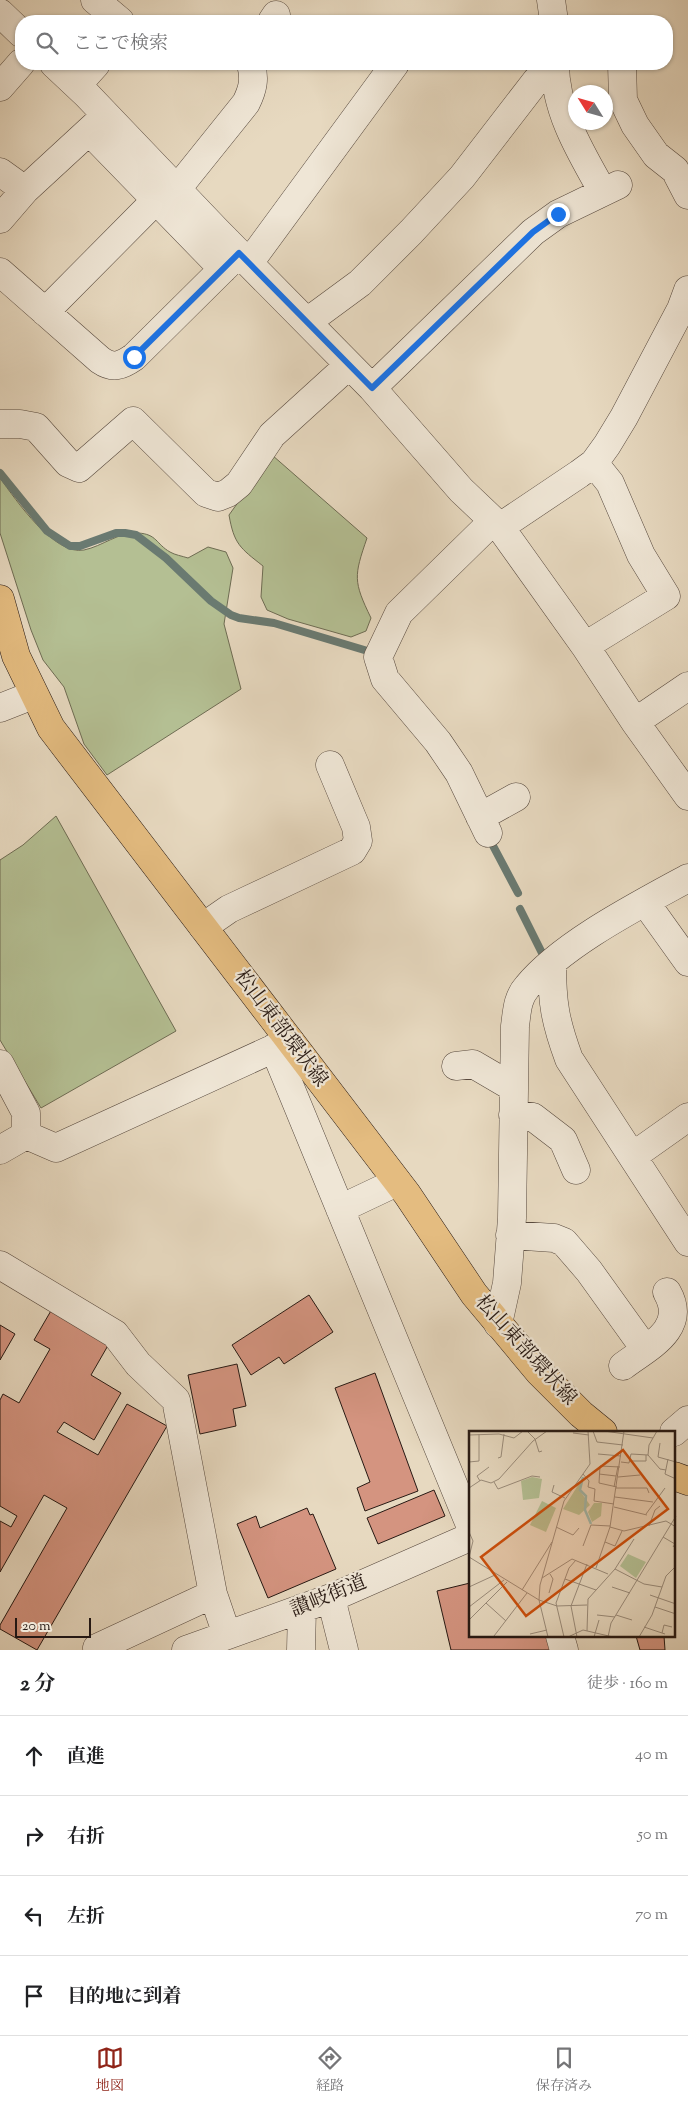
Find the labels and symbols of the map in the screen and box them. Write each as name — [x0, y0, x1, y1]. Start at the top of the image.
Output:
north arrow — [568, 85, 613, 130]
route end — [547, 203, 570, 226]
route start — [123, 346, 146, 369]
street label: 松山東部環状線 — [226, 964, 334, 1094]
street label: 松山東部環状線 — [467, 1289, 583, 1413]
inset map — [469, 1431, 676, 1638]
street label: 讃岐街道 — [286, 1569, 372, 1625]
scale bar — [15, 1615, 91, 1638]

